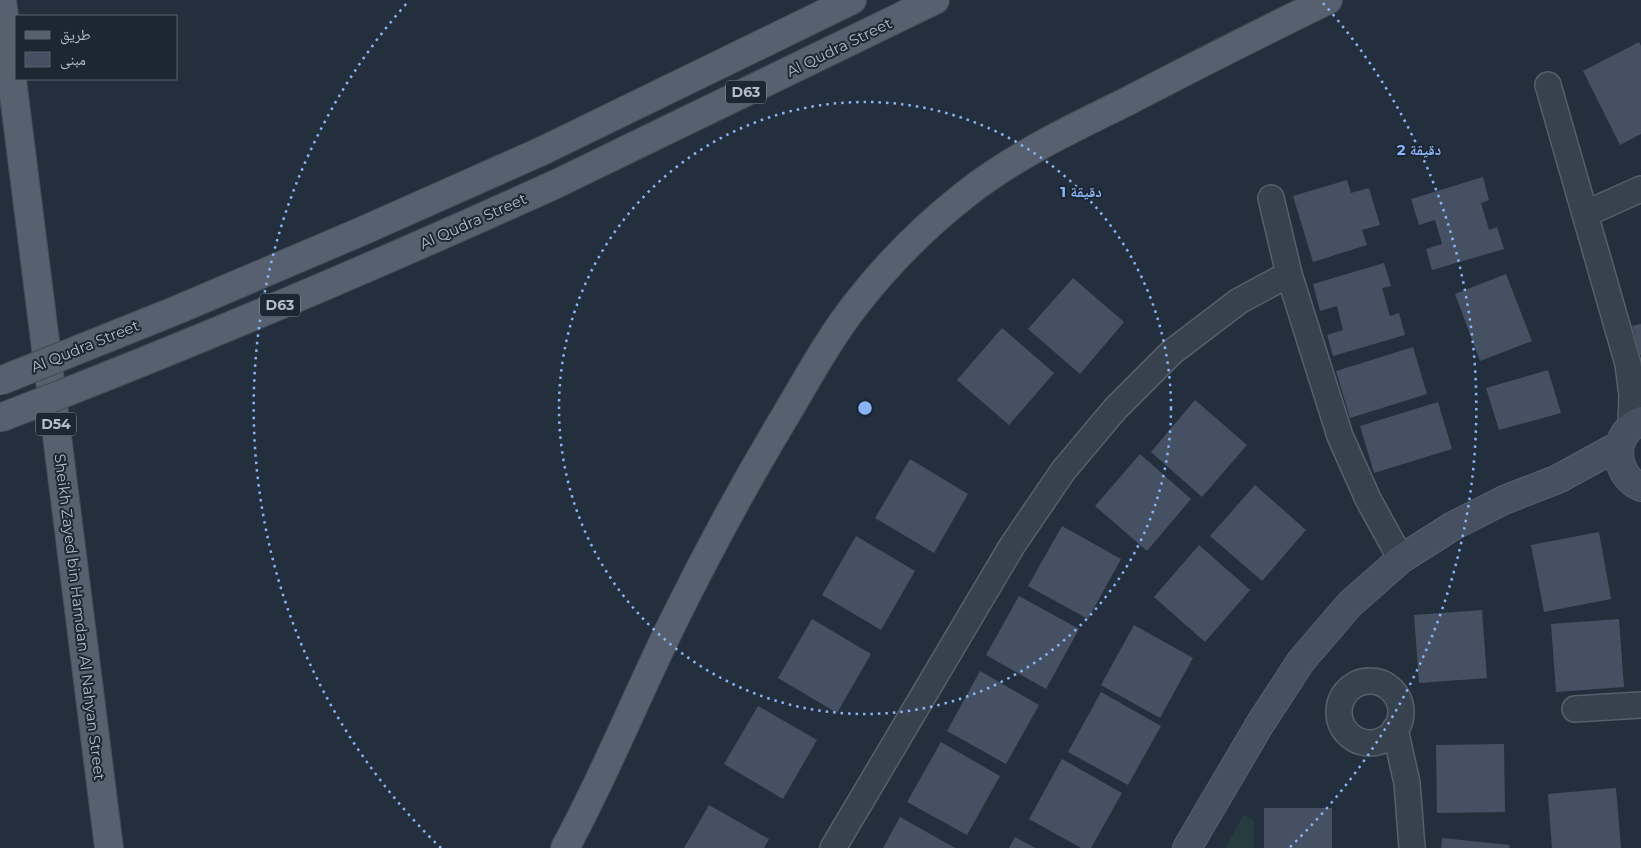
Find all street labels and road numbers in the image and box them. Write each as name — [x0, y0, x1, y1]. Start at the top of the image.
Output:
street label: Al Qudra Street — [783, 13, 895, 81]
road number: D63 — [726, 80, 766, 104]
street label: Al Qudra Street — [417, 189, 529, 253]
road number: D63 — [260, 294, 300, 316]
street label: Al Qudra Street — [28, 316, 142, 376]
road number: D54 — [36, 412, 76, 436]
street label: Sheikh Zayed bin Hamdan Al Nahyan Street — [51, 453, 109, 781]

